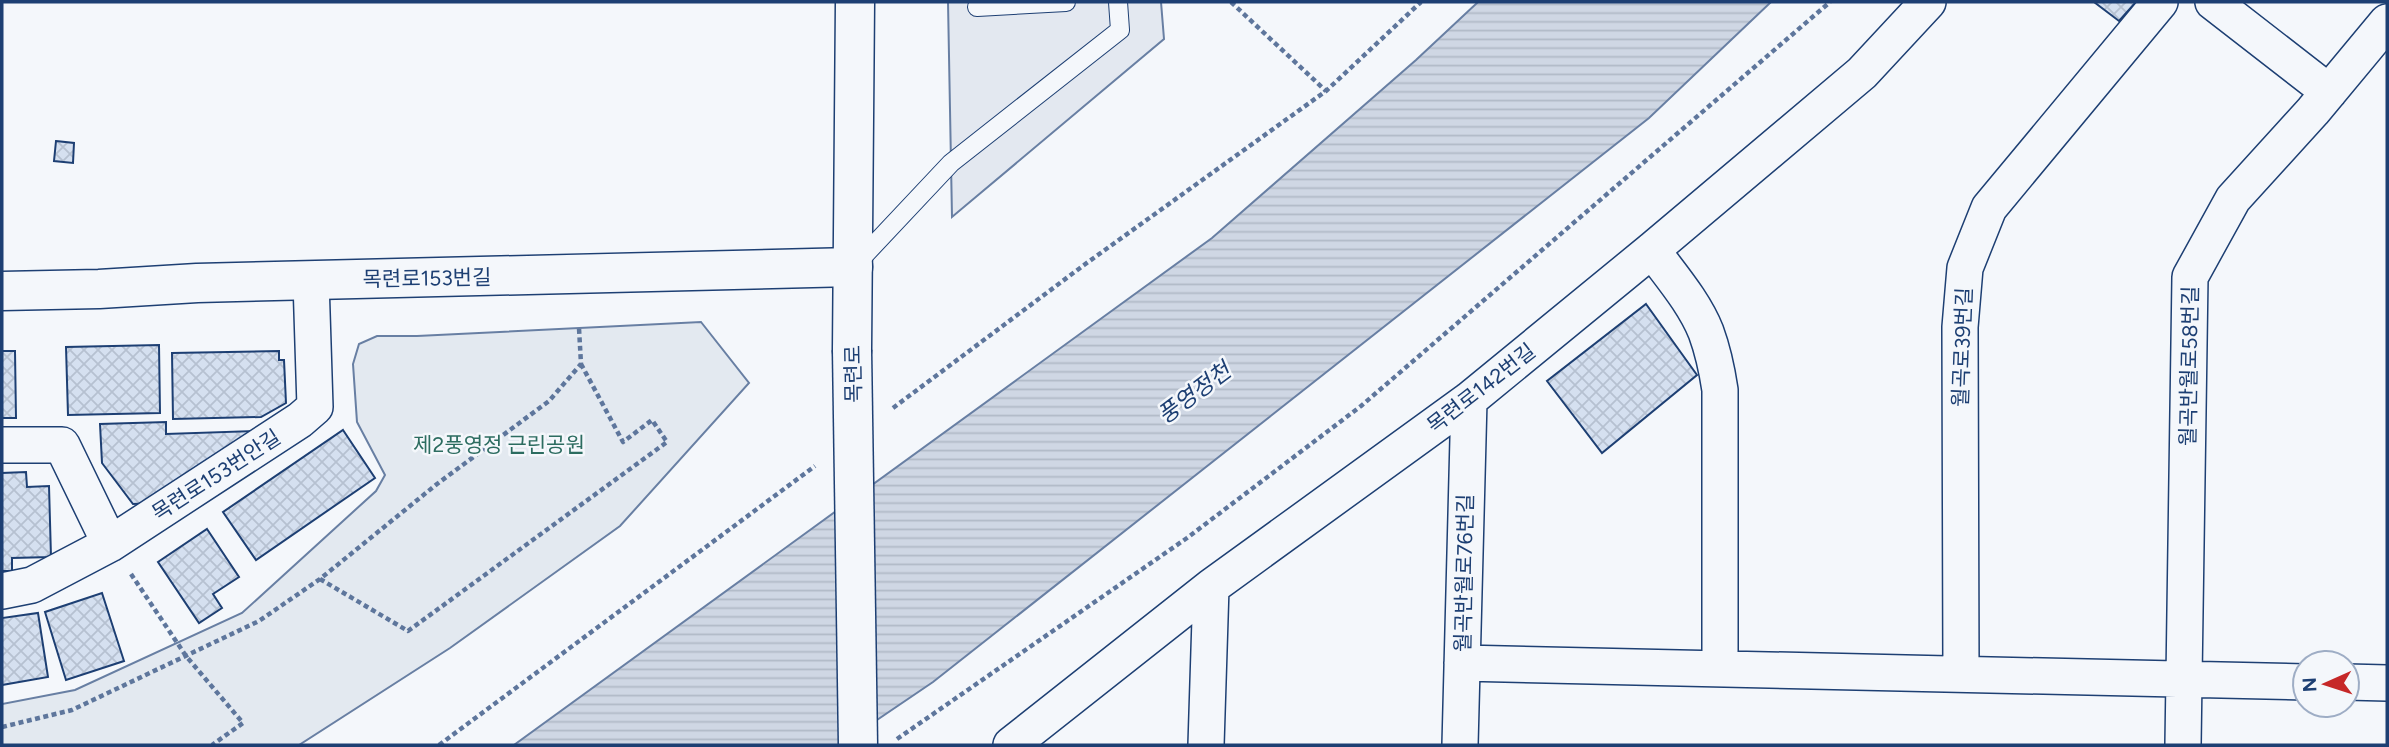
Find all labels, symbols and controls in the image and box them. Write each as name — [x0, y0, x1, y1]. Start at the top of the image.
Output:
street label: 목련로153번길 — [362, 264, 492, 292]
street label: 월곡반월로58번길 — [2175, 286, 2203, 446]
street label: 월곡로39번길 — [1947, 287, 1977, 407]
street label: 목련로142번길 — [1422, 338, 1540, 438]
street label: 목련로 — [840, 345, 866, 403]
water label: 풍영정천 — [1152, 355, 1238, 430]
street label: 목련로153번안길 — [147, 424, 285, 526]
park label: 제2풍영정 근린공원 — [413, 432, 585, 457]
street label: 월곡반월로76번길 — [1450, 494, 1478, 652]
north arrow — [2291, 649, 2361, 719]
text: N — [2298, 677, 2321, 693]

